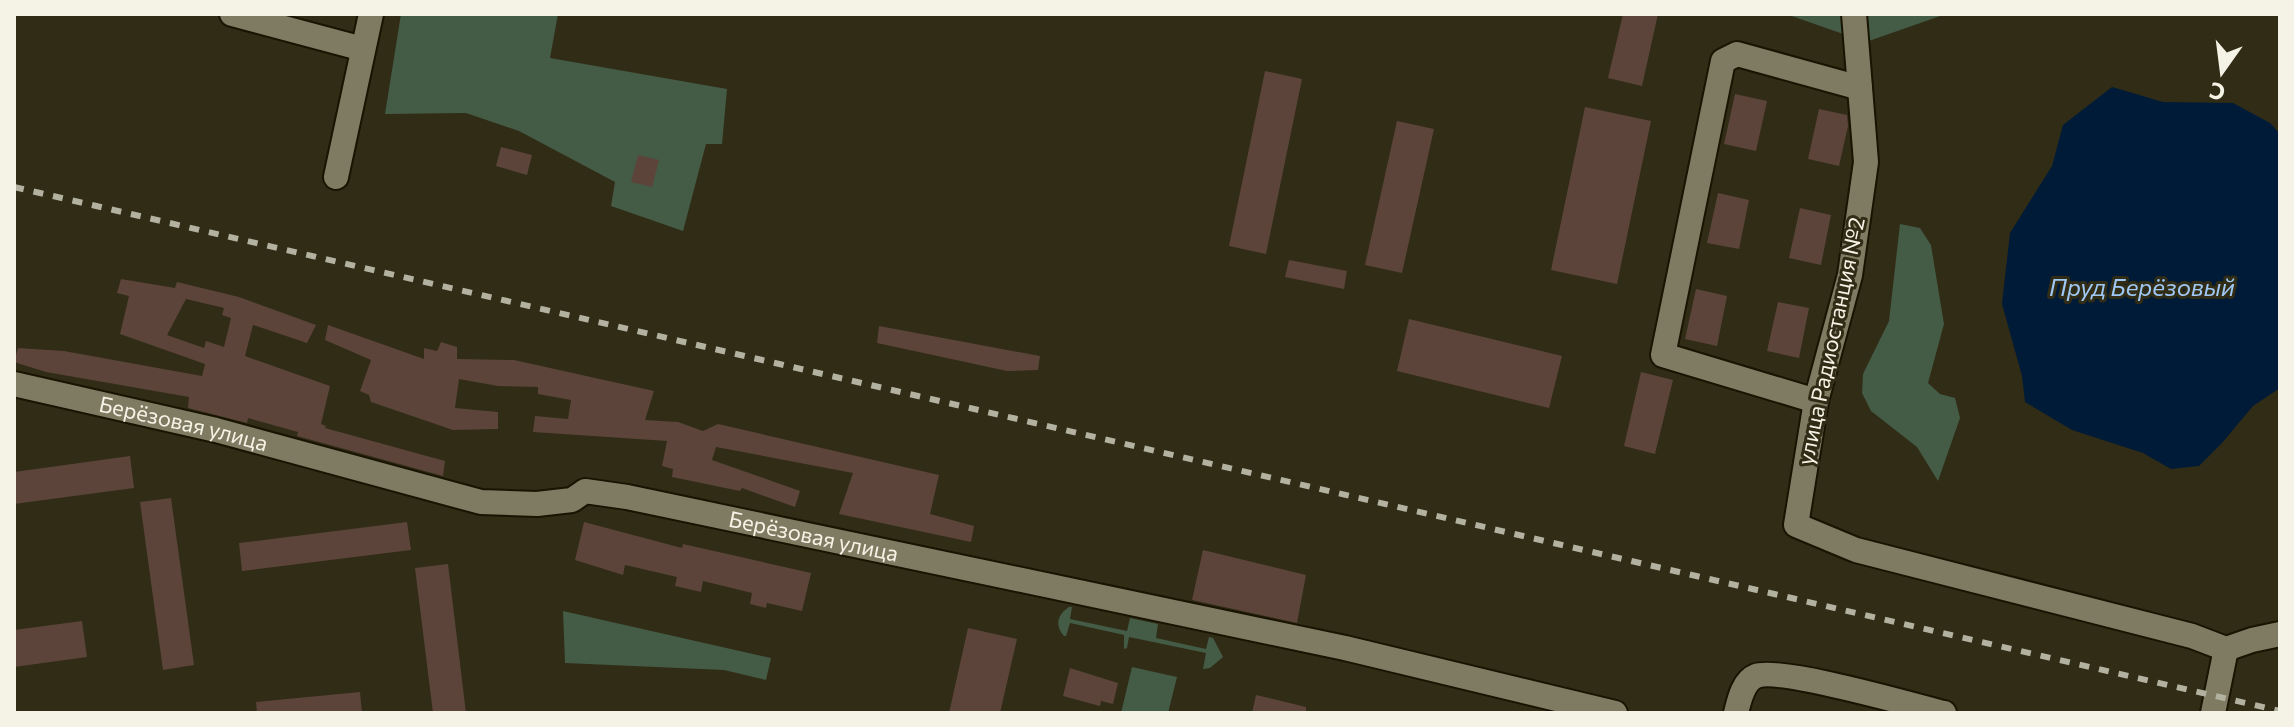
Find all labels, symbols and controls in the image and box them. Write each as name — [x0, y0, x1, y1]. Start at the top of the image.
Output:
north arrow — [2182, 32, 2262, 112]
text: С — [2206, 77, 2228, 107]
street label: улица Радиостанция №2 — [1791, 215, 1870, 467]
water label: Пруд Берёзовый — [2049, 272, 2235, 301]
street label: Берёзовая улица — [97, 390, 271, 456]
street label: Берёзовая улица — [726, 505, 901, 567]

